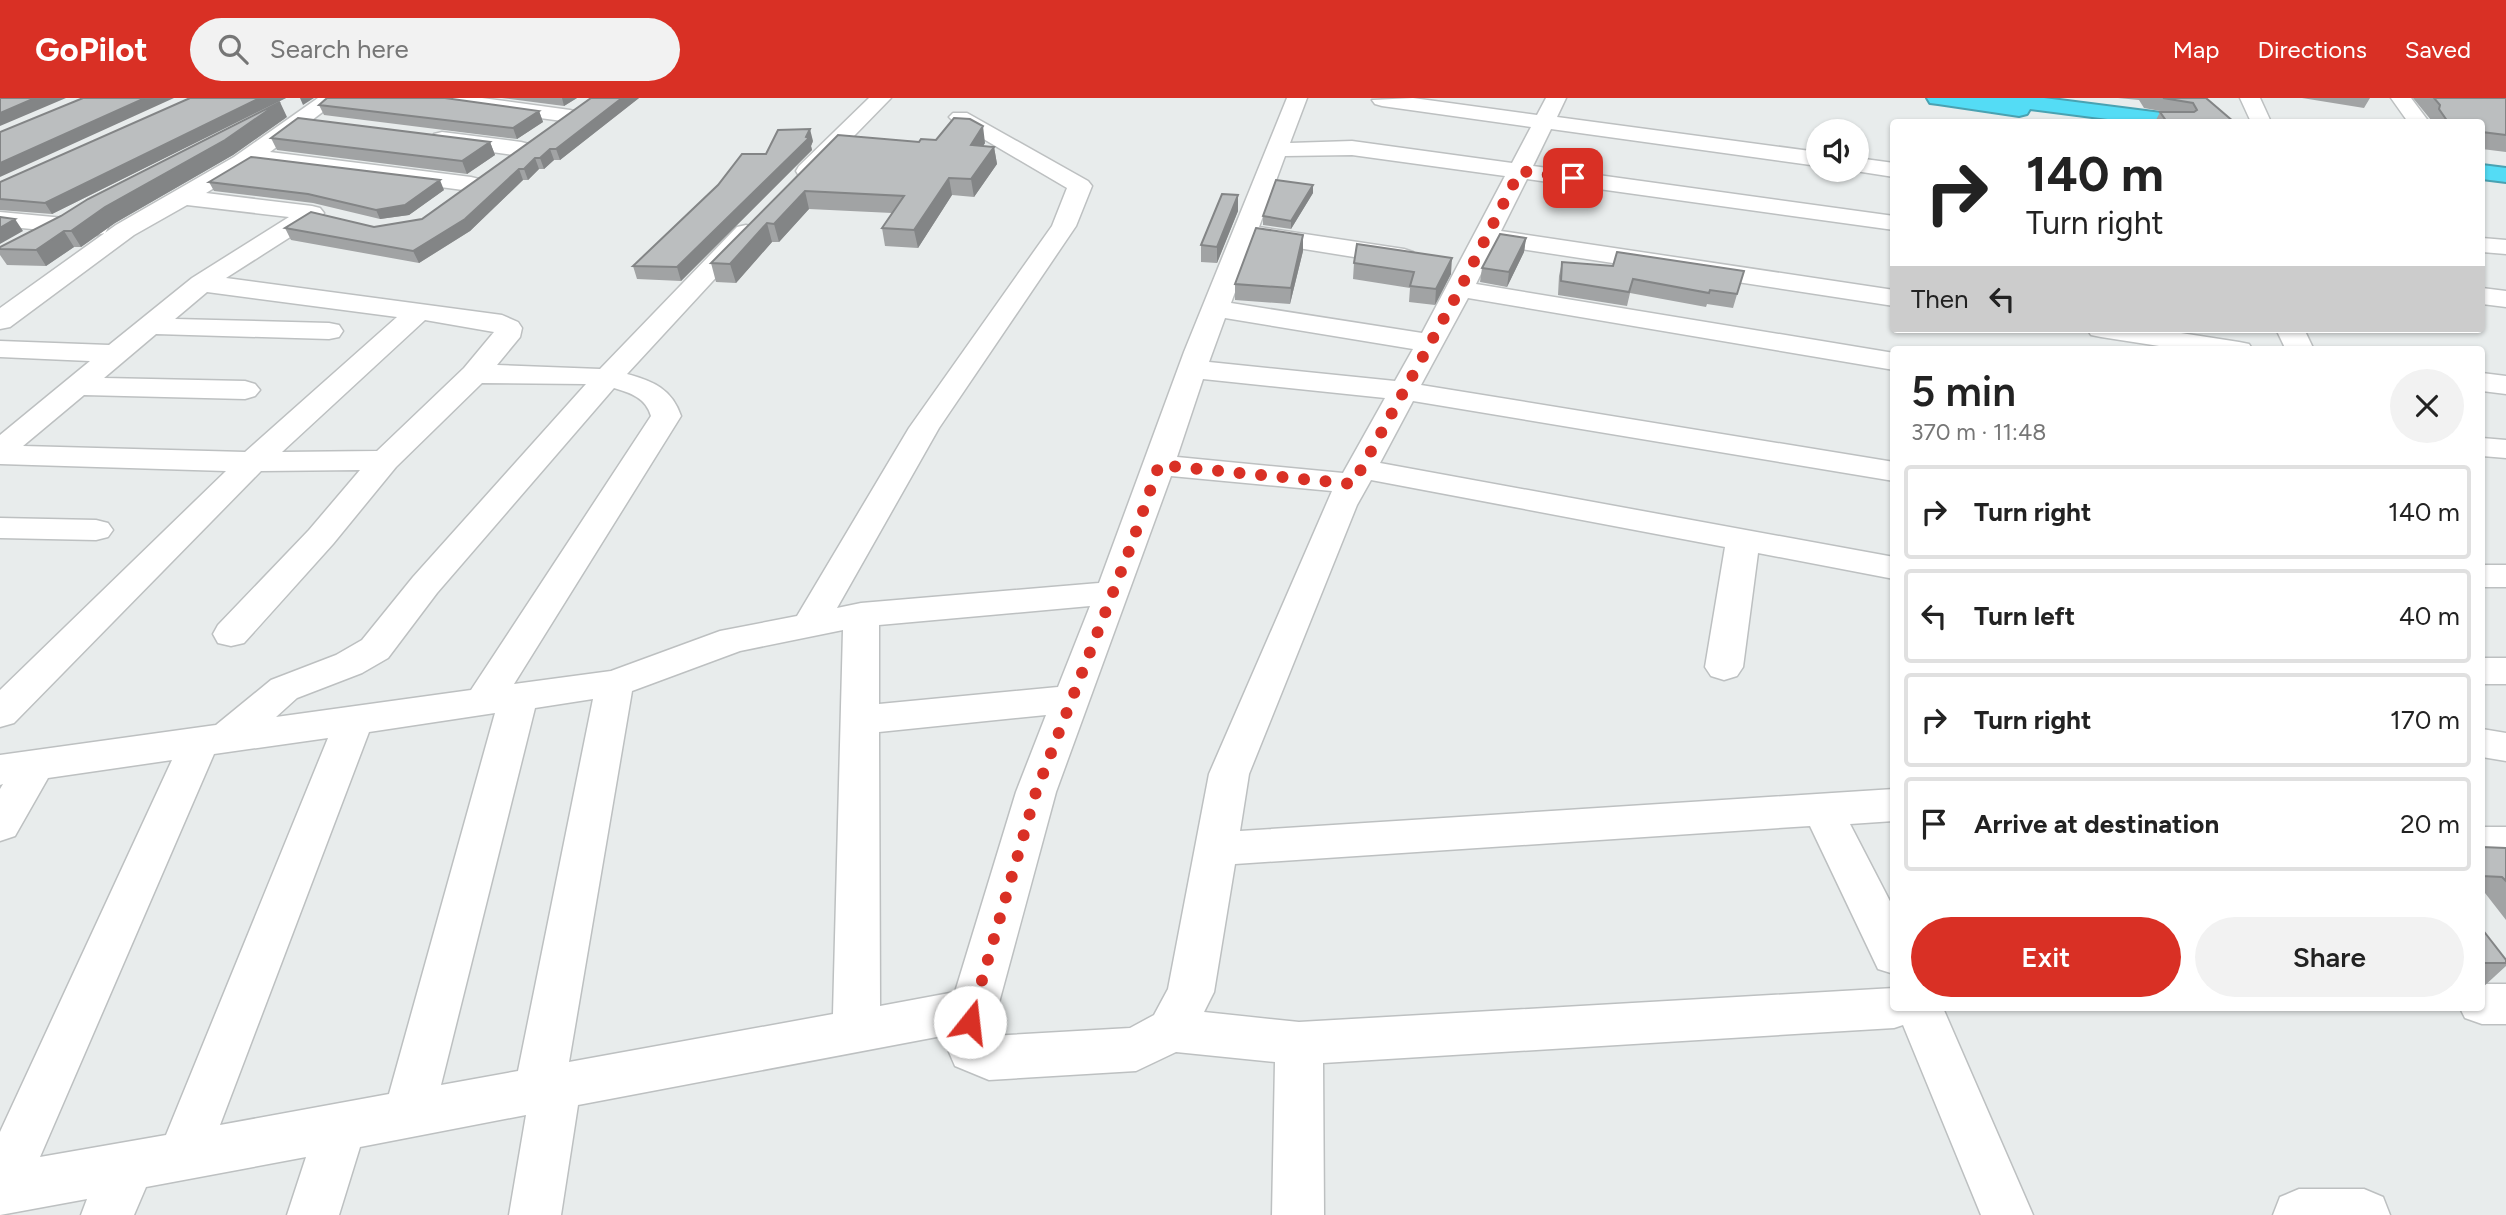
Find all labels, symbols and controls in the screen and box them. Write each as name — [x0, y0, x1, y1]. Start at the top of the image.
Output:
search box — [190, 18, 680, 81]
text: GoPilot — [35, 30, 148, 69]
icon: search — [214, 30, 252, 68]
text: Search here — [270, 33, 409, 65]
text: Map — [2173, 35, 2219, 64]
text: Directions — [2257, 35, 2367, 64]
text: Saved — [2405, 35, 2471, 64]
map controls — [1806, 119, 1869, 182]
button: sound — [1806, 119, 1869, 182]
text: 140 m — [2026, 144, 2164, 203]
icon: right — [1911, 147, 2002, 238]
pin — [1543, 148, 1603, 208]
icon: arrive — [1554, 159, 1592, 197]
text: Turn right — [2026, 204, 2164, 242]
icon: left — [1983, 280, 2021, 318]
text: Then — [1911, 283, 1969, 315]
text: 5 min — [1911, 366, 2016, 417]
button: close — [2390, 369, 2464, 443]
text: 370 m · 11:48 — [1911, 418, 2046, 446]
icon: right — [1915, 493, 1953, 531]
text: Turn right — [1974, 496, 2091, 528]
text: 140 m — [2388, 496, 2460, 528]
icon: left — [1915, 597, 1953, 635]
text: Turn left — [1974, 600, 2075, 632]
text: 40 m — [2399, 600, 2460, 632]
icon: right — [1915, 701, 1953, 739]
text: Turn right — [1974, 704, 2091, 736]
text: 170 m — [2390, 704, 2460, 736]
icon: arrive — [1915, 805, 1953, 843]
text: Arrive at destination — [1974, 808, 2219, 840]
text: 20 m — [2400, 808, 2460, 840]
button: Exit — [1911, 917, 2181, 997]
button: Share — [2195, 917, 2464, 997]
position arrow — [933, 985, 1007, 1059]

